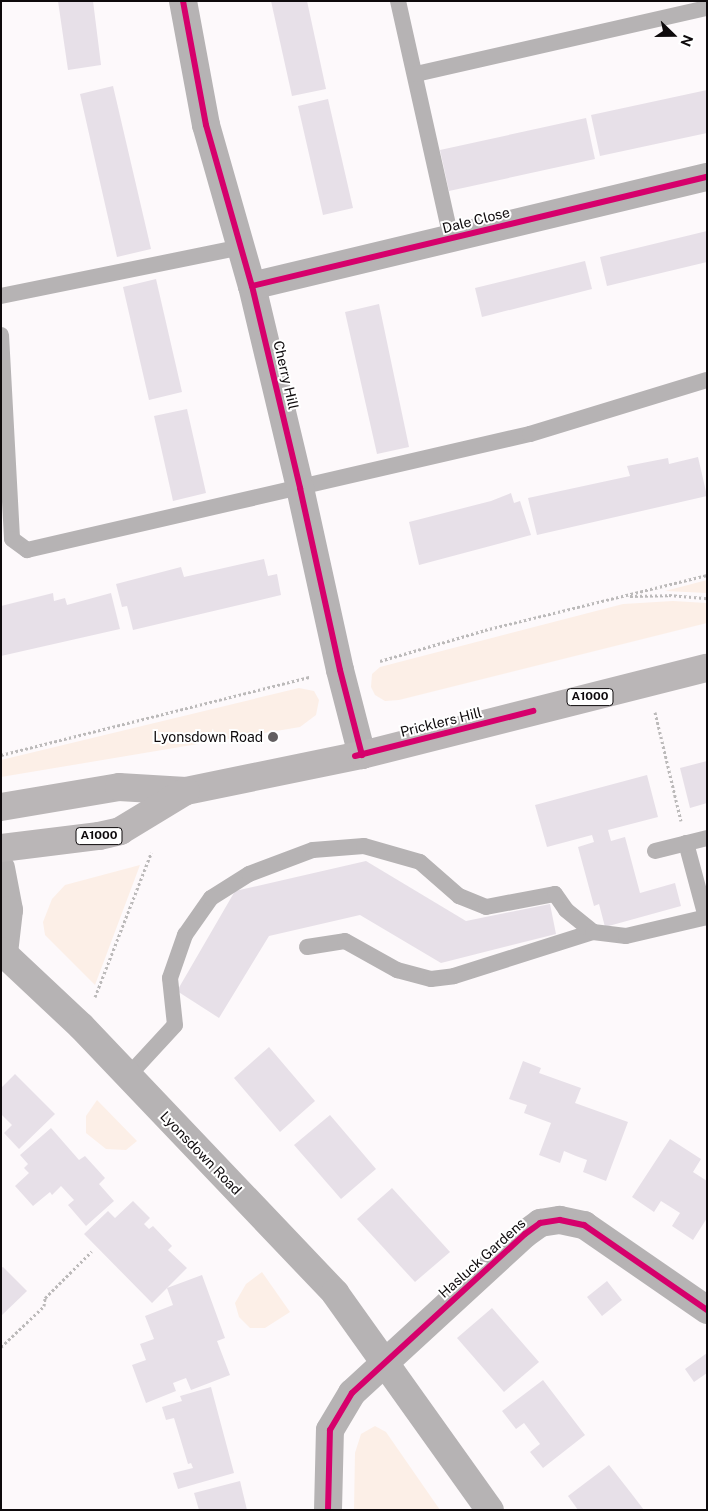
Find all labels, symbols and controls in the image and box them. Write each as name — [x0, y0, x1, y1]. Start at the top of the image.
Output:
north arrow — [648, 10, 698, 60]
text: N — [677, 33, 696, 49]
street label: Dale Close — [440, 203, 512, 237]
street label: Cherry Hill — [270, 339, 302, 411]
road number: A1000 — [566, 688, 614, 706]
street label: Pricklers Hill — [398, 704, 484, 740]
place label: Lyonsdown Road — [153, 729, 263, 745]
marker: Lyonsdown Road — [267, 731, 279, 743]
road number: A1000 — [75, 826, 123, 846]
street label: Lyonsdown Road — [157, 1108, 245, 1198]
street label: Hasluck Gardens — [435, 1215, 529, 1301]

